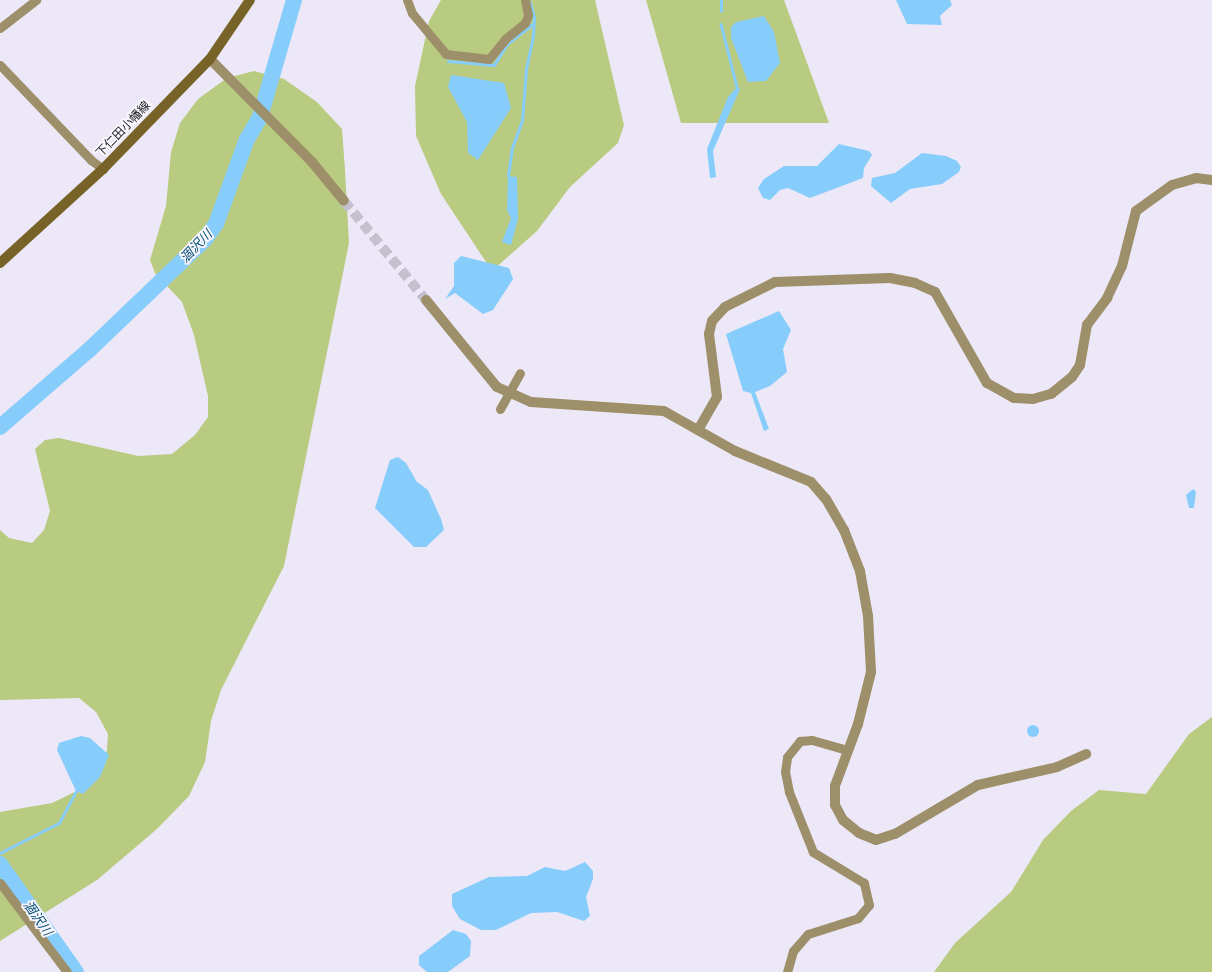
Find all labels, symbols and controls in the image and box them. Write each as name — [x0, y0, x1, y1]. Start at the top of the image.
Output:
street label: 下仁田小幡線 — [93, 98, 153, 160]
water label: 涸沢川 — [177, 227, 215, 265]
water label: 涸沢川 — [20, 898, 56, 938]

